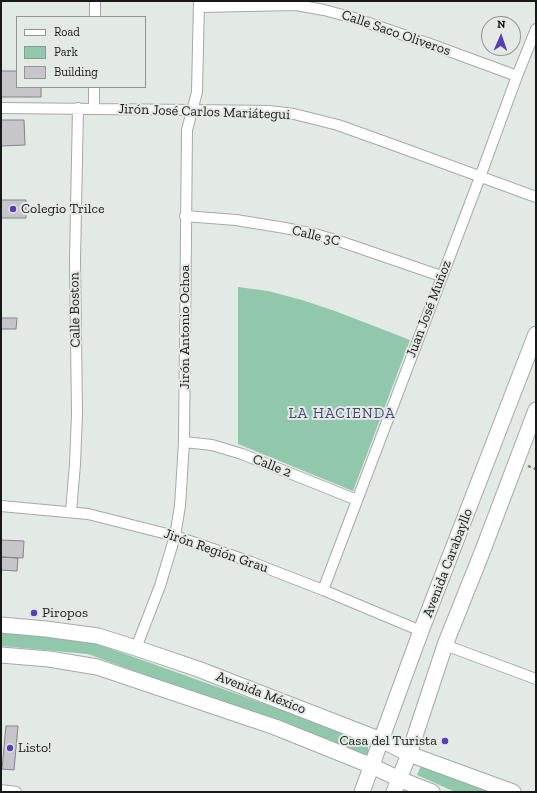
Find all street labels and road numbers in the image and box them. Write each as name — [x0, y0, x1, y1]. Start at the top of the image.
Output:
street label: Calle Saco Oliveros — [339, 6, 453, 60]
street label: Jirón José Carlos Mariátegui — [118, 101, 290, 123]
street label: Calle 3C — [290, 222, 342, 250]
street label: Juan José Muñoz — [403, 258, 455, 360]
street label: Jirón Antonio Ochoa — [177, 265, 193, 389]
street label: Calle Boston — [66, 272, 84, 348]
street label: Calle 2 — [250, 451, 294, 481]
street label: Avenida Carabayllo — [419, 506, 477, 620]
street label: Jirón Región Grau — [161, 525, 271, 577]
street label: Avenida México — [214, 668, 308, 718]

